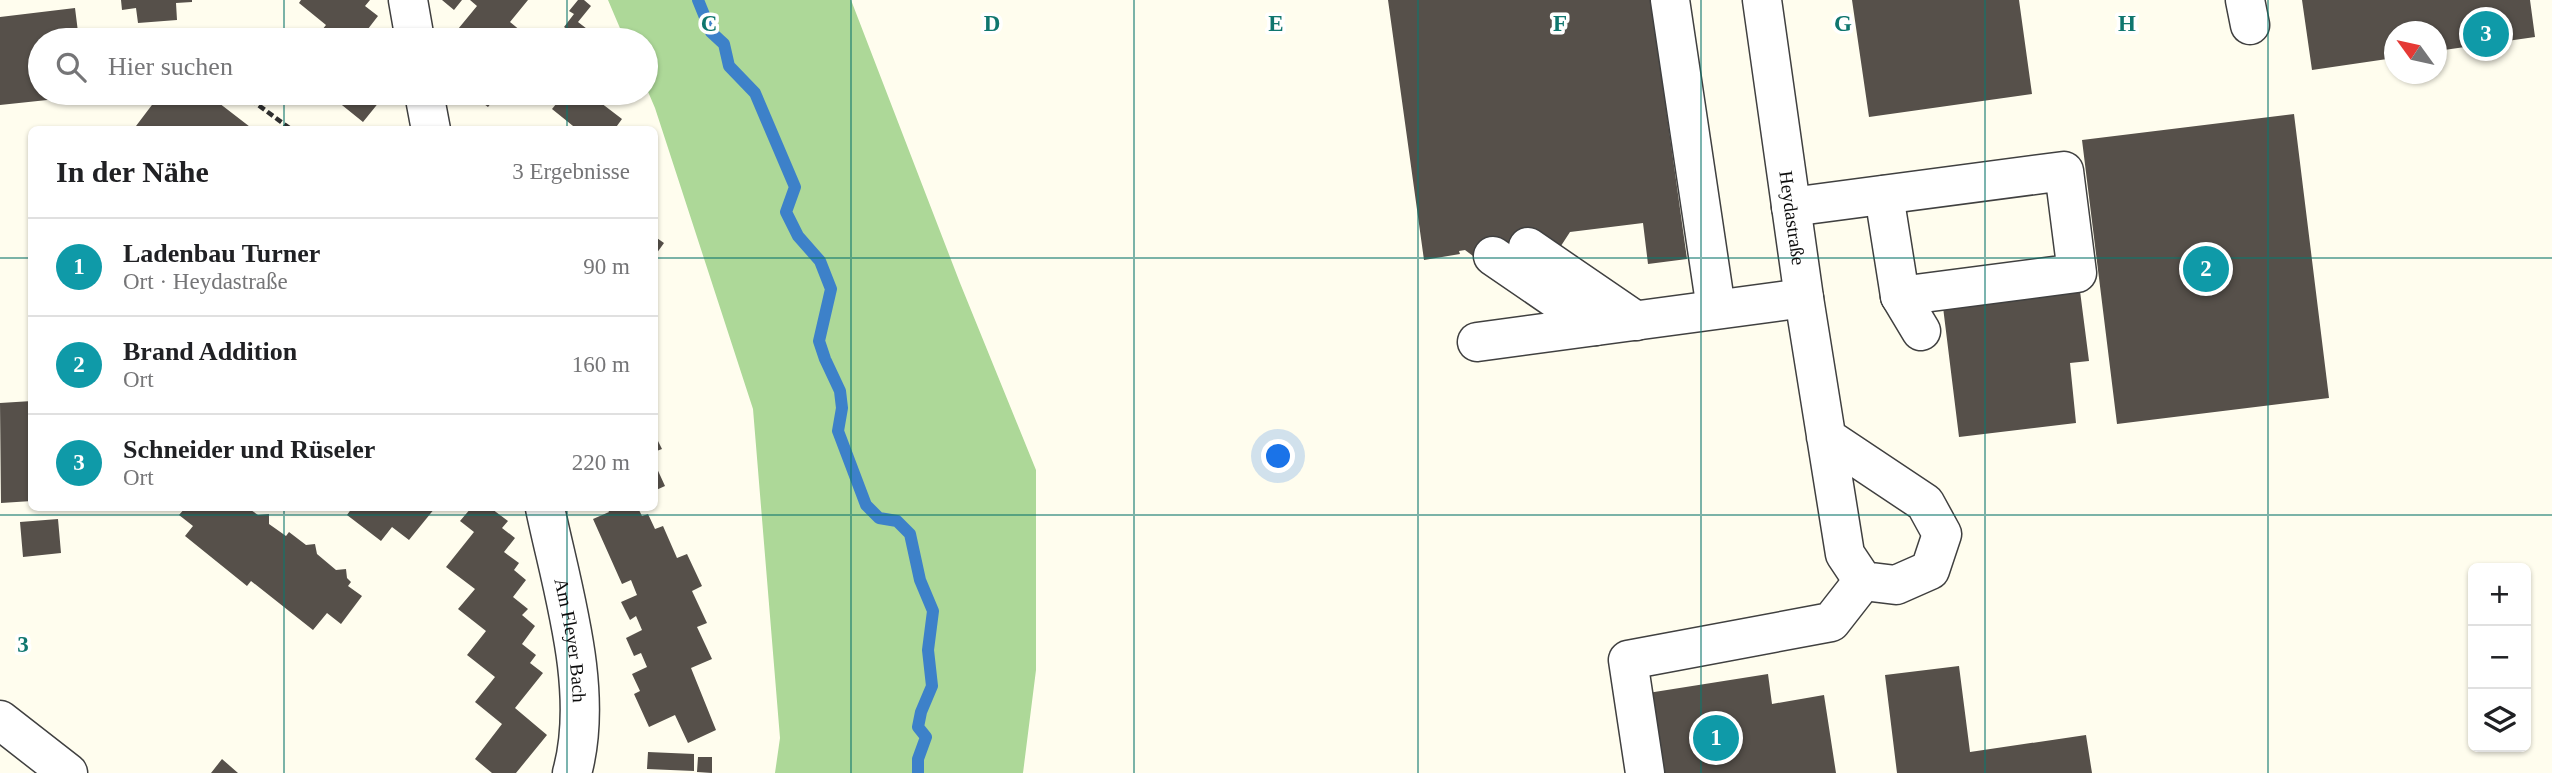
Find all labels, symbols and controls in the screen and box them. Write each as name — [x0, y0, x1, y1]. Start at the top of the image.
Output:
pin: 3 — [2463, 8, 2509, 60]
text: C — [701, 11, 717, 36]
text: D — [984, 11, 1000, 36]
text: E — [1268, 11, 1284, 36]
text: F — [1553, 11, 1567, 36]
text: G — [1834, 11, 1852, 36]
text: H — [2118, 11, 2136, 36]
north arrow — [2384, 21, 2447, 84]
search box — [28, 28, 658, 105]
icon: search — [52, 48, 90, 86]
text: Hier suchen — [108, 52, 233, 81]
text: In der Nähe — [56, 155, 209, 188]
text: 3 Ergebnisse — [512, 159, 630, 184]
street label: Heydastraße — [1775, 169, 1809, 266]
text: Ladenbau Turner — [123, 239, 320, 268]
pin: 2 — [2183, 243, 2229, 295]
text: 1 — [73, 254, 85, 279]
text: 90 m — [583, 254, 630, 279]
text: Ort · Heydastraße — [123, 269, 288, 294]
text: Brand Addition — [123, 337, 297, 366]
text: 2 — [73, 352, 85, 377]
text: 160 m — [572, 352, 630, 377]
text: Ort — [123, 367, 154, 392]
text: Schneider und Rüseler — [123, 435, 375, 464]
your location — [1261, 439, 1295, 473]
text: 3 — [73, 450, 85, 475]
text: 220 m — [572, 450, 630, 475]
text: Ort — [123, 465, 154, 490]
map controls — [2468, 563, 2531, 752]
button: + — [2468, 563, 2531, 626]
street label: Am Fleyer Bach — [550, 576, 590, 703]
button: − — [2468, 626, 2531, 689]
text: 3 — [17, 632, 29, 657]
button: layers — [2468, 689, 2531, 752]
pin: 1 — [1693, 712, 1739, 764]

